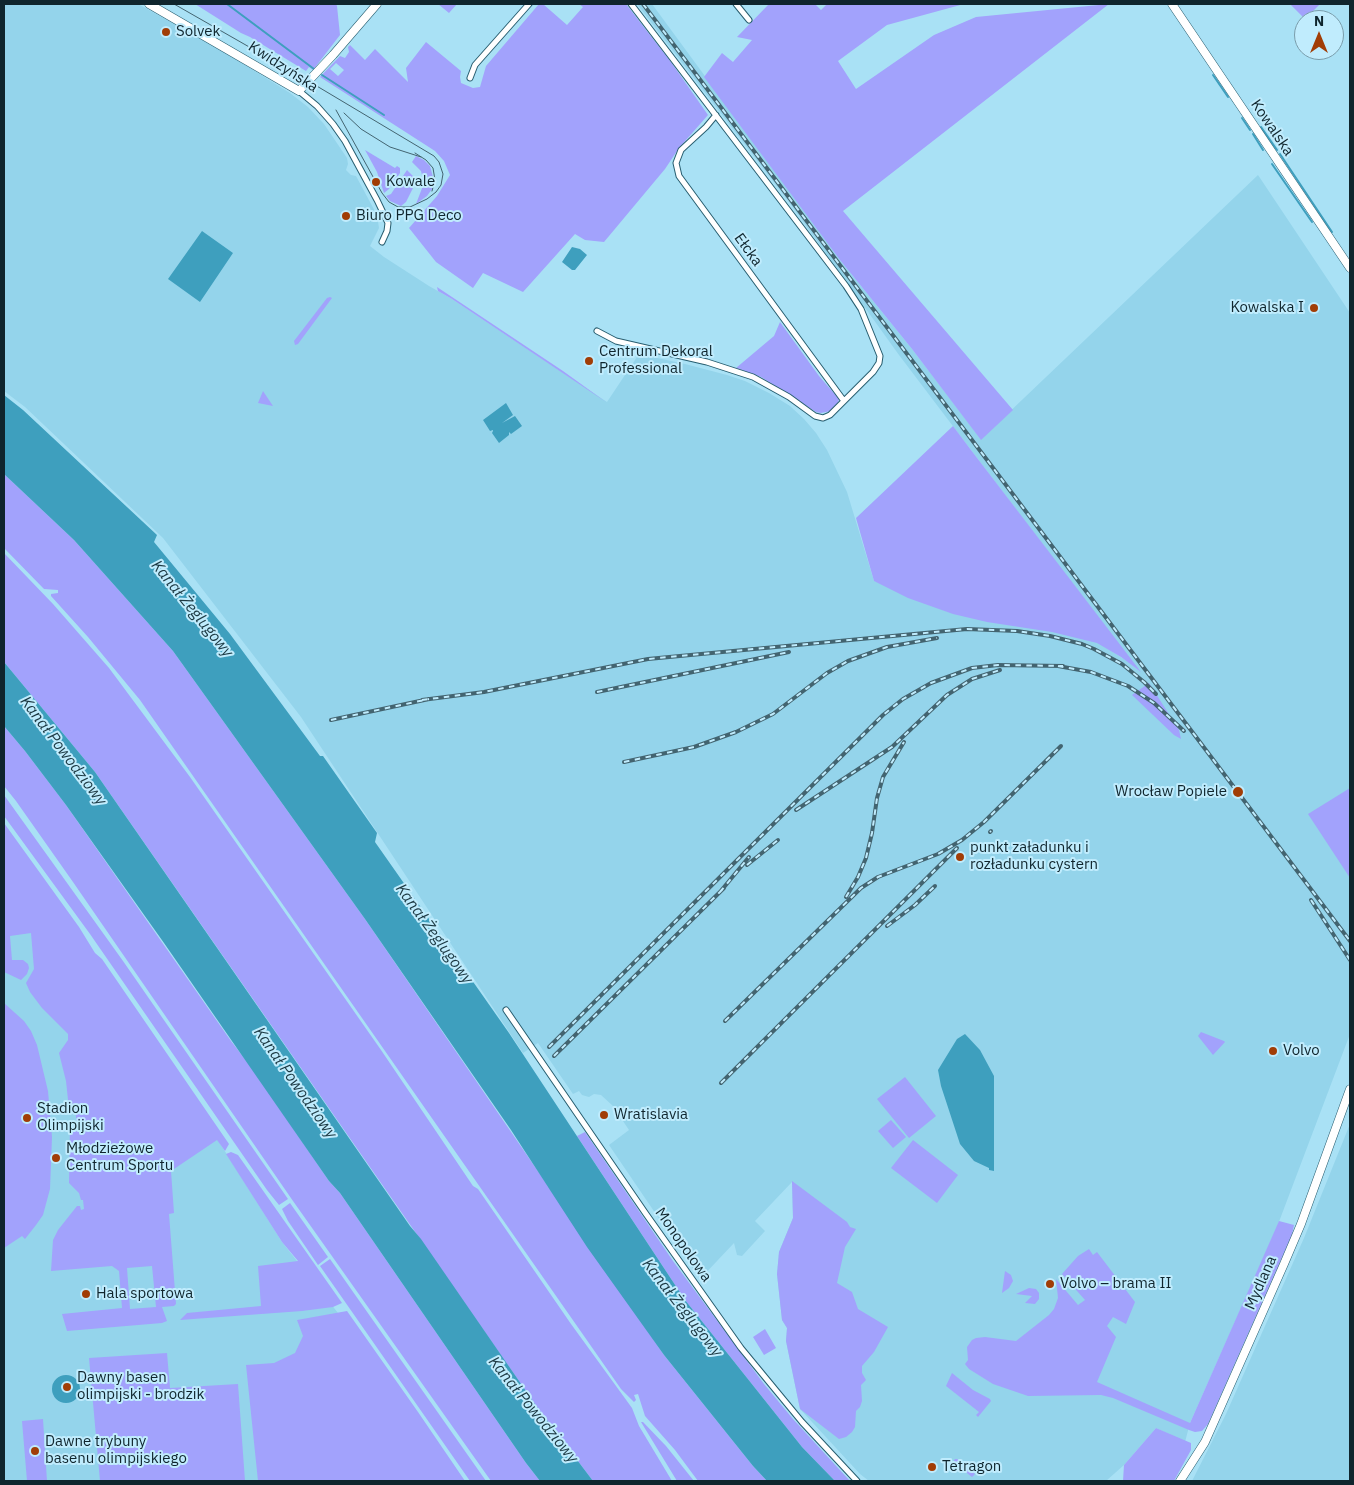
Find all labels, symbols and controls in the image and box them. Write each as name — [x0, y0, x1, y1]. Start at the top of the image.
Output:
north arrow — [1294, 10, 1344, 60]
text: N — [1314, 12, 1324, 30]
place label: Solvek — [176, 23, 220, 41]
marker: Solvek — [160, 26, 172, 38]
street label: Kwidzyńska — [245, 38, 321, 96]
street label: Kowalska — [1247, 96, 1297, 160]
place label: Kowale — [386, 173, 435, 191]
marker: Kowale — [370, 176, 382, 188]
place label: Biuro PPG Deco — [356, 207, 462, 225]
marker: Biuro PPG Deco — [340, 210, 352, 222]
street label: Ełcka — [730, 230, 766, 270]
place label: Kowalska I — [1230, 299, 1304, 317]
marker: Kowalska I — [1308, 302, 1320, 314]
place label: Centrum Dekoral Professional — [599, 343, 713, 378]
marker: Centrum Dekoral Professional — [583, 355, 595, 367]
water label: Kanał Żeglugowy — [147, 557, 237, 661]
water label: Kanał Powodziowy — [16, 693, 110, 809]
place label: Wrocław Popiele — [1115, 783, 1227, 801]
marker: Wrocław Popiele — [1231, 785, 1245, 799]
place label: punkt załadunku i rozładunku cystern — [970, 839, 1098, 874]
marker: punkt załadunku i rozładunku cystern — [954, 851, 966, 863]
water label: Kanał Żeglugowy — [391, 880, 477, 988]
water label: Kanał Powodziowy — [249, 1024, 341, 1142]
place label: Volvo — [1283, 1042, 1320, 1060]
marker: Volvo — [1267, 1045, 1279, 1057]
place label: Stadion Olimpijski — [37, 1100, 104, 1135]
place label: Wratislavia — [614, 1106, 688, 1124]
marker: Wratislavia — [598, 1109, 610, 1121]
marker: Stadion Olimpijski — [21, 1112, 33, 1124]
place label: Młodzieżowe Centrum Sportu — [66, 1140, 173, 1175]
marker: Młodzieżowe Centrum Sportu — [50, 1152, 62, 1164]
street label: Monopolowa — [651, 1204, 715, 1286]
street label: Mydlana — [1241, 1253, 1281, 1313]
water label: Kanał Żeglugowy — [638, 1255, 726, 1361]
place label: Volvo – brama II — [1060, 1275, 1171, 1293]
marker: Volvo – brama II — [1044, 1278, 1056, 1290]
place label: Hala sportowa — [96, 1285, 193, 1303]
marker: Hala sportowa — [80, 1288, 92, 1300]
water label: Kanał Powodziowy — [484, 1353, 582, 1467]
place label: Dawny basen olimpijski - brodzik — [77, 1369, 204, 1404]
marker: Dawny basen olimpijski - brodzik — [61, 1381, 73, 1393]
place label: Dawne trybuny basenu olimpijskiego — [45, 1433, 187, 1468]
marker: Dawne trybuny basenu olimpijskiego — [29, 1445, 41, 1457]
place label: Tetragon — [942, 1458, 1001, 1476]
marker: Tetragon — [926, 1461, 938, 1473]

